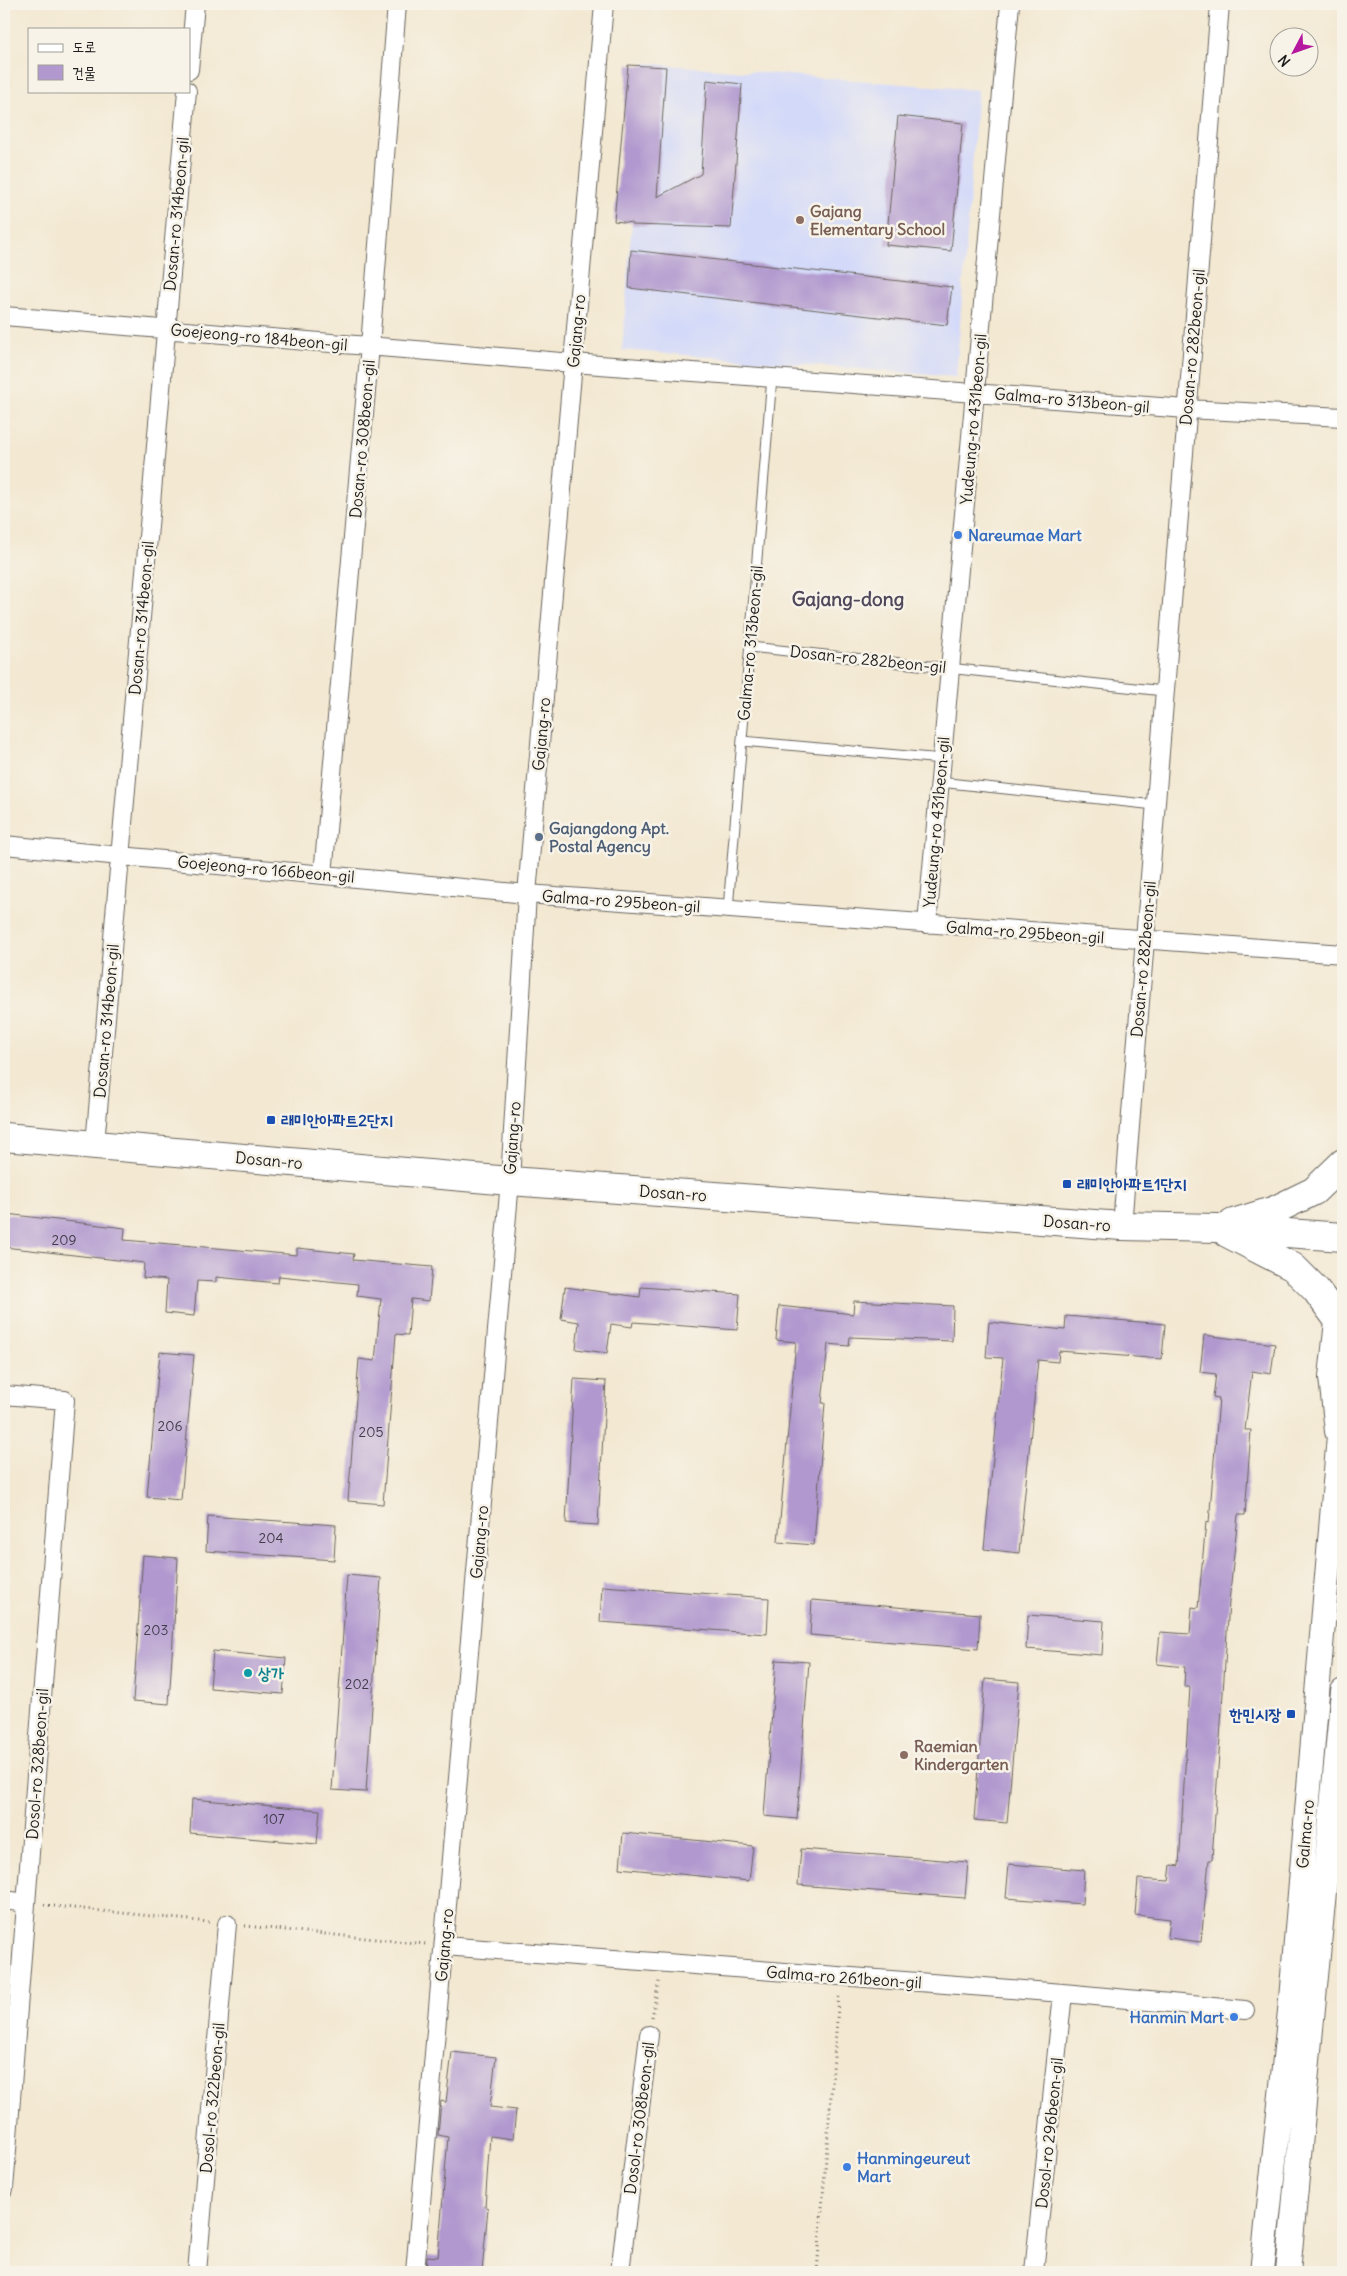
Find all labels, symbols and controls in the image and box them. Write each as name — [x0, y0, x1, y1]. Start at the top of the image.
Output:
legend — [28, 28, 190, 92]
north arrow — [1270, 28, 1320, 78]
text: 도로 — [72, 37, 96, 56]
text: N — [1274, 51, 1294, 70]
text: 건물 — [72, 63, 96, 82]
street label: Dosan-ro 314beon-gil — [159, 136, 193, 292]
place label: Gajang Elementary School — [810, 201, 945, 240]
marker: Gajang Elementary School — [794, 214, 806, 226]
street label: Dosan-ro 282beon-gil — [1175, 268, 1209, 426]
street label: Gajang-ro — [563, 293, 589, 369]
street label: Goejeong-ro 184beon-gil — [170, 319, 348, 355]
street label: Yudeung-ro 431beon-gil — [956, 333, 990, 505]
street label: Dosan-ro 308beon-gil — [345, 359, 379, 519]
street label: Galma-ro 313beon-gil — [993, 383, 1151, 417]
place label: Nareumae Mart — [968, 525, 1082, 545]
marker: Nareumae Mart — [952, 529, 964, 541]
street label: Dosan-ro 314beon-gil — [124, 540, 158, 696]
street label: Galma-ro 313beon-gil — [733, 564, 767, 722]
district label: Gajang-dong — [792, 587, 904, 611]
street label: Dosan-ro 282beon-gil — [789, 641, 947, 677]
street label: Gajang-ro — [528, 696, 554, 772]
street label: Yudeung-ro 431beon-gil — [919, 736, 953, 908]
place label: Gajangdong Apt. Postal Agency — [549, 818, 669, 857]
marker: Gajangdong Apt. Postal Agency — [533, 831, 545, 843]
street label: Goejeong-ro 166beon-gil — [177, 851, 355, 887]
street label: Dosan-ro 282beon-gil — [1126, 880, 1160, 1038]
street label: Galma-ro 295beon-gil — [541, 885, 701, 917]
street label: Galma-ro 295beon-gil — [945, 916, 1105, 948]
street label: Dosan-ro 314beon-gil — [89, 943, 123, 1099]
street label: Gajang-ro — [499, 1101, 525, 1175]
place label: 래미안아파트2단지 — [281, 1110, 393, 1130]
marker: 래미안아파트2단지 — [265, 1114, 277, 1126]
street label: Dosan-ro — [234, 1147, 304, 1173]
place label: 래미안아파트1단지 — [1077, 1174, 1186, 1194]
marker: 래미안아파트1단지 — [1061, 1178, 1073, 1190]
street label: Dosan-ro — [638, 1181, 708, 1205]
street label: Dosan-ro — [1042, 1211, 1112, 1235]
house number: 209 — [52, 1231, 76, 1249]
house number: 206 — [158, 1417, 182, 1435]
house number: 205 — [359, 1423, 383, 1441]
street label: Gajang-ro — [466, 1504, 492, 1580]
house number: 204 — [259, 1529, 283, 1547]
house number: 203 — [144, 1621, 168, 1639]
place label: 상가 — [258, 1663, 284, 1683]
marker: 상가 — [242, 1667, 254, 1679]
house number: 202 — [345, 1675, 370, 1693]
street label: Dosol-ro 328beon-gil — [22, 1688, 52, 1840]
place label: 한민시장 — [1229, 1704, 1281, 1724]
marker: 한민시장 — [1285, 1708, 1297, 1720]
place label: Raemian Kindergarten — [914, 1736, 1009, 1775]
marker: Raemian Kindergarten — [898, 1749, 910, 1761]
street label: Galma-ro — [1292, 1799, 1318, 1869]
house number: 107 — [263, 1810, 285, 1828]
street label: Gajang-ro — [431, 1907, 457, 1983]
street label: Galma-ro 261beon-gil — [766, 1962, 922, 1992]
place label: Hanmin Mart — [1130, 2007, 1225, 2027]
marker: Hanmin Mart — [1228, 2011, 1240, 2023]
street label: Dosol-ro 322beon-gil — [195, 2022, 229, 2174]
street label: Dosol-ro 308beon-gil — [620, 2041, 658, 2195]
street label: Dosol-ro 296beon-gil — [1031, 2056, 1067, 2210]
place label: Hanmingeureut Mart — [857, 2148, 971, 2186]
marker: Hanmingeureut Mart — [841, 2161, 853, 2173]

